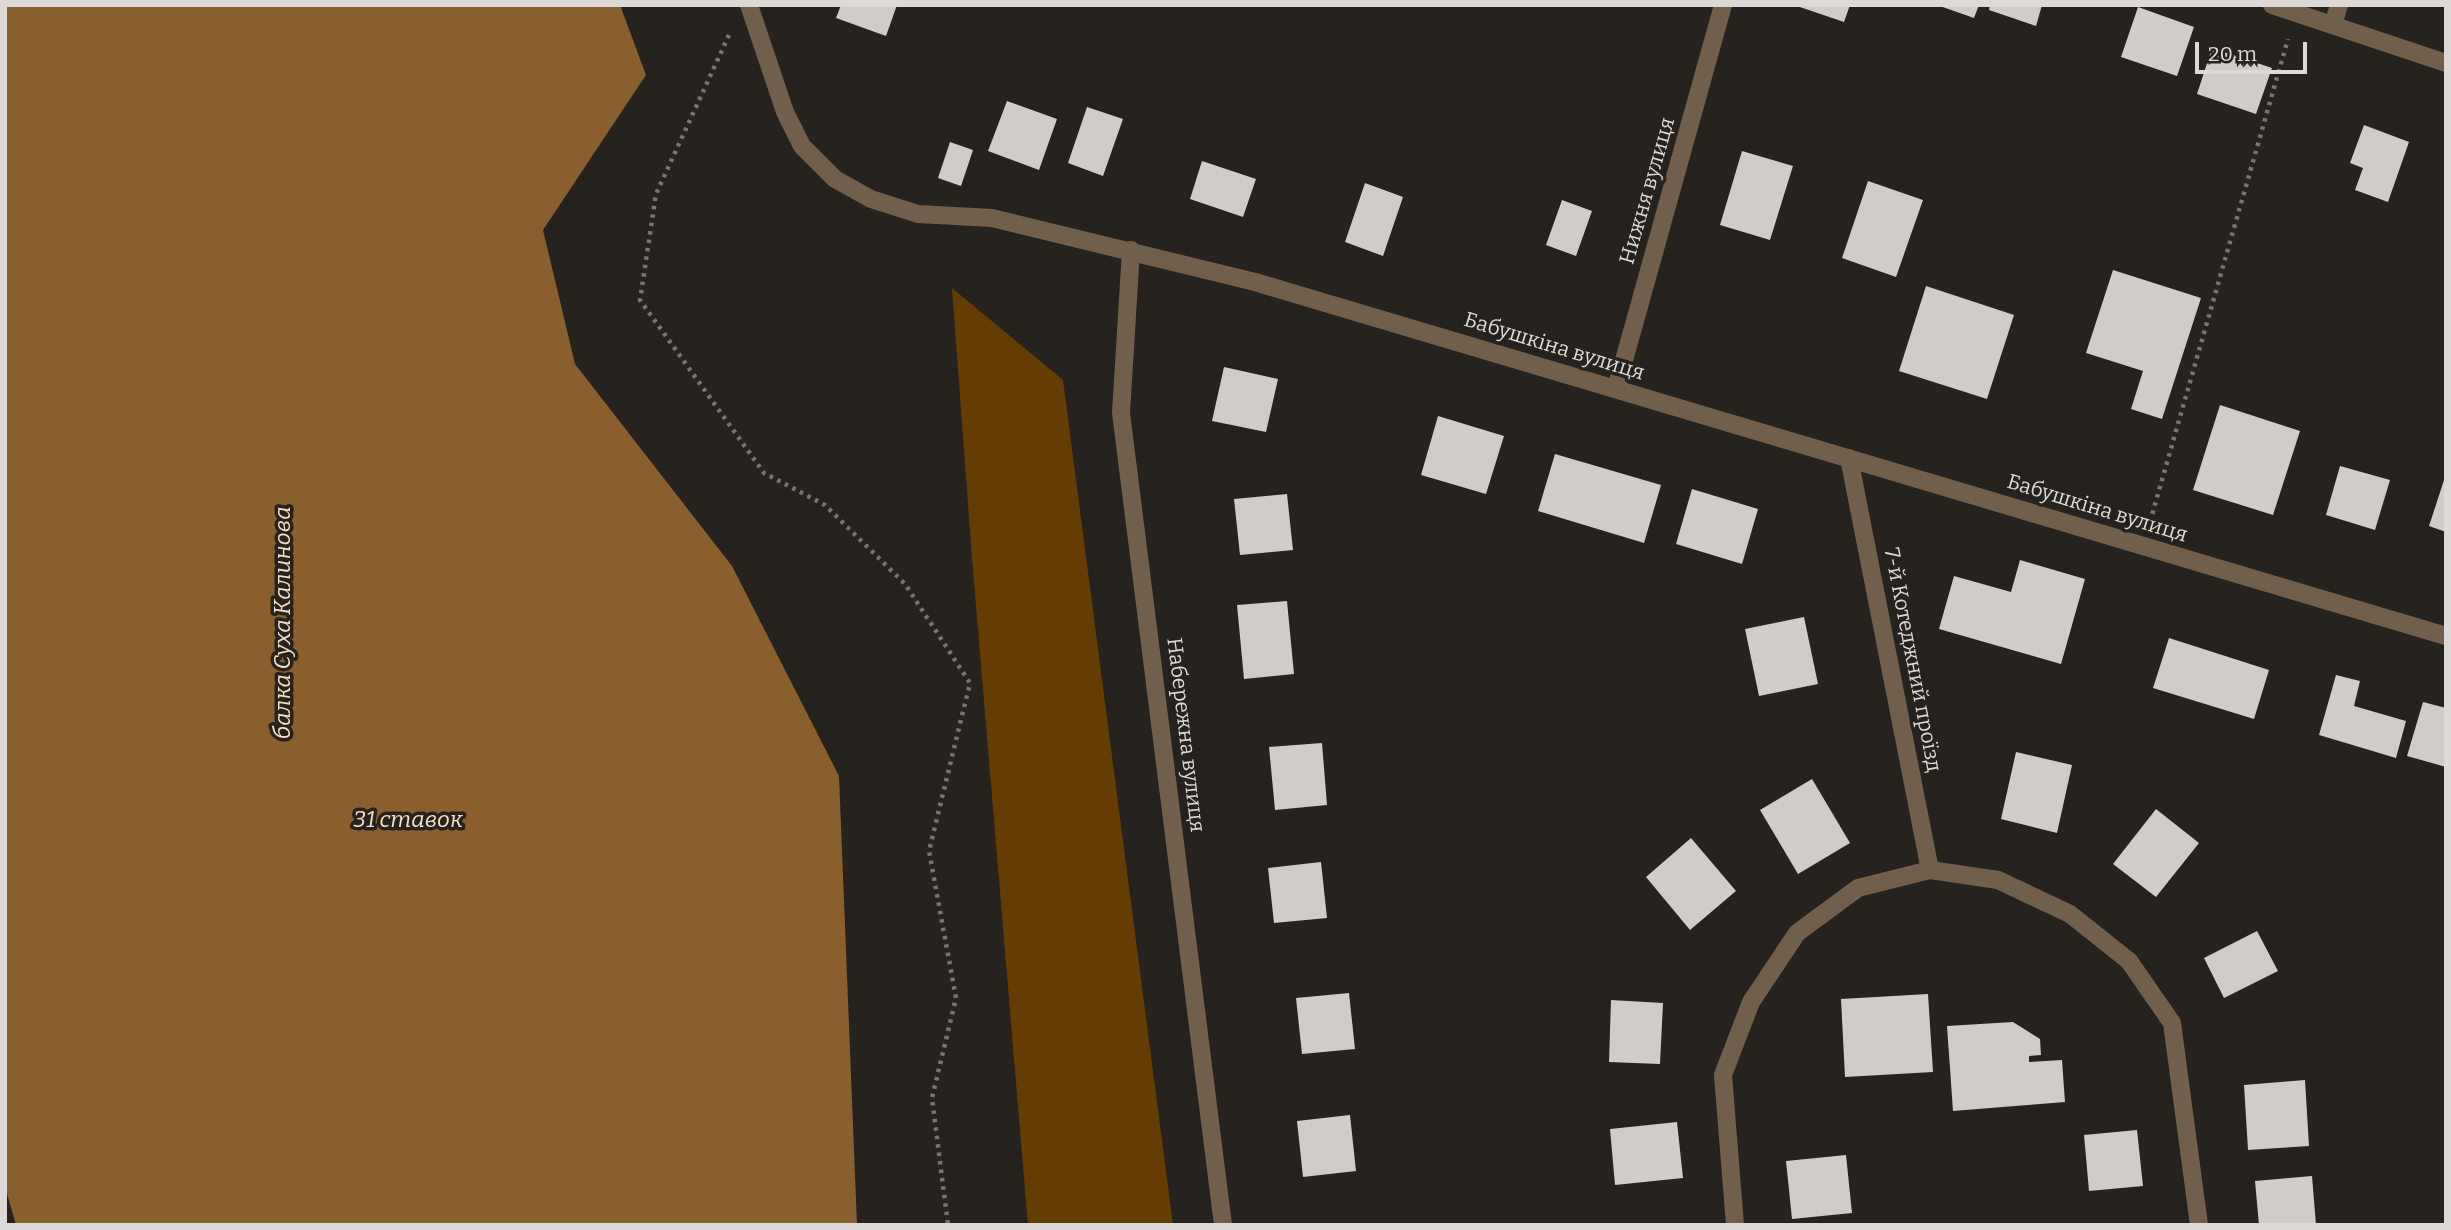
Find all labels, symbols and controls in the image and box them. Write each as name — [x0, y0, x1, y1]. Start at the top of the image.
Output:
scale bar — [2199, 28, 2311, 72]
text: 20 m — [2208, 41, 2257, 67]
street label: Нижня вулиця — [1615, 115, 1681, 267]
street label: Бабушкіна вулиця — [1461, 308, 1647, 386]
street label: Бабушкіна вулиця — [2004, 470, 2190, 548]
water label: балка Суха Калинова — [270, 506, 298, 740]
street label: 7-й Котеджний проїзд — [1878, 546, 1946, 774]
street label: Набережна вулиця — [1161, 636, 1209, 834]
water label: 31 ставок — [353, 807, 463, 835]

